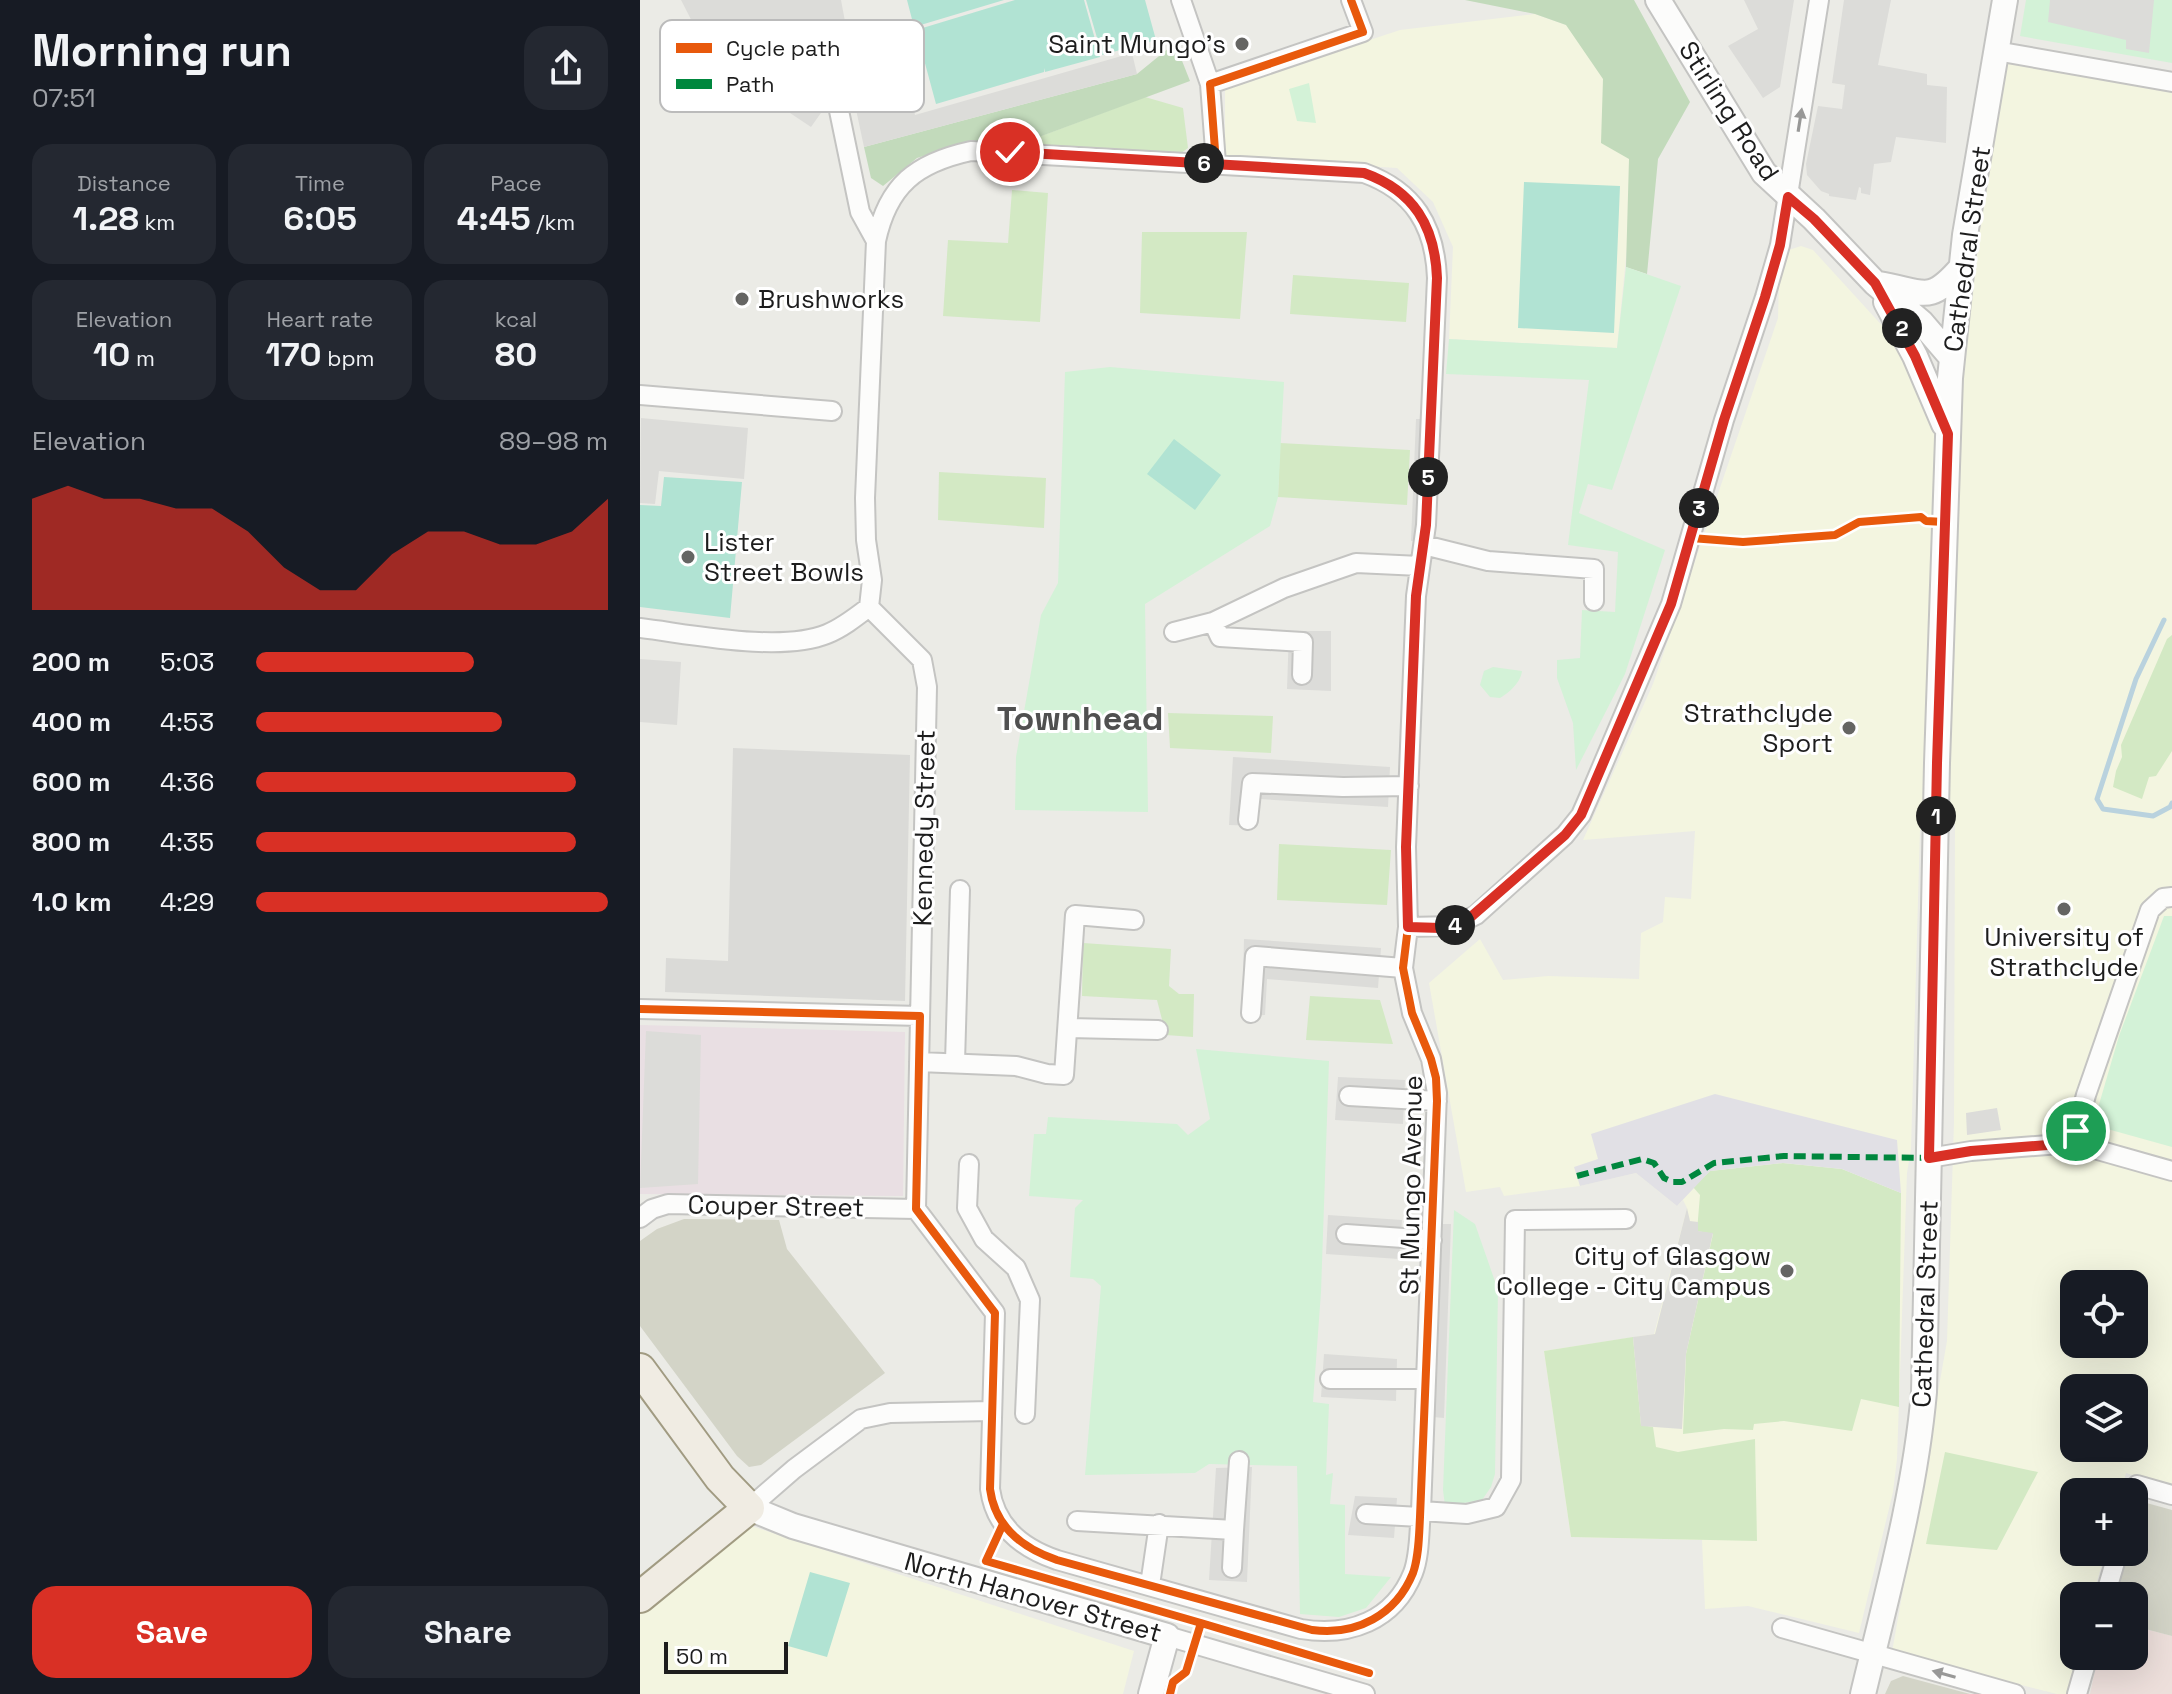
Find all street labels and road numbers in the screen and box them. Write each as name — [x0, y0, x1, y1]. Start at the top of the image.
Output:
street label: Stirling Road — [1671, 35, 1787, 187]
street label: Cathedral Street — [1936, 144, 1998, 354]
street label: Kennedy Street — [905, 729, 943, 927]
street label: St Mungo Avenue — [1392, 1075, 1430, 1295]
street label: Couper Street — [687, 1187, 865, 1225]
street label: Cathedral Street — [1904, 1200, 1946, 1408]
street label: North Hanover Street — [900, 1544, 1166, 1650]

